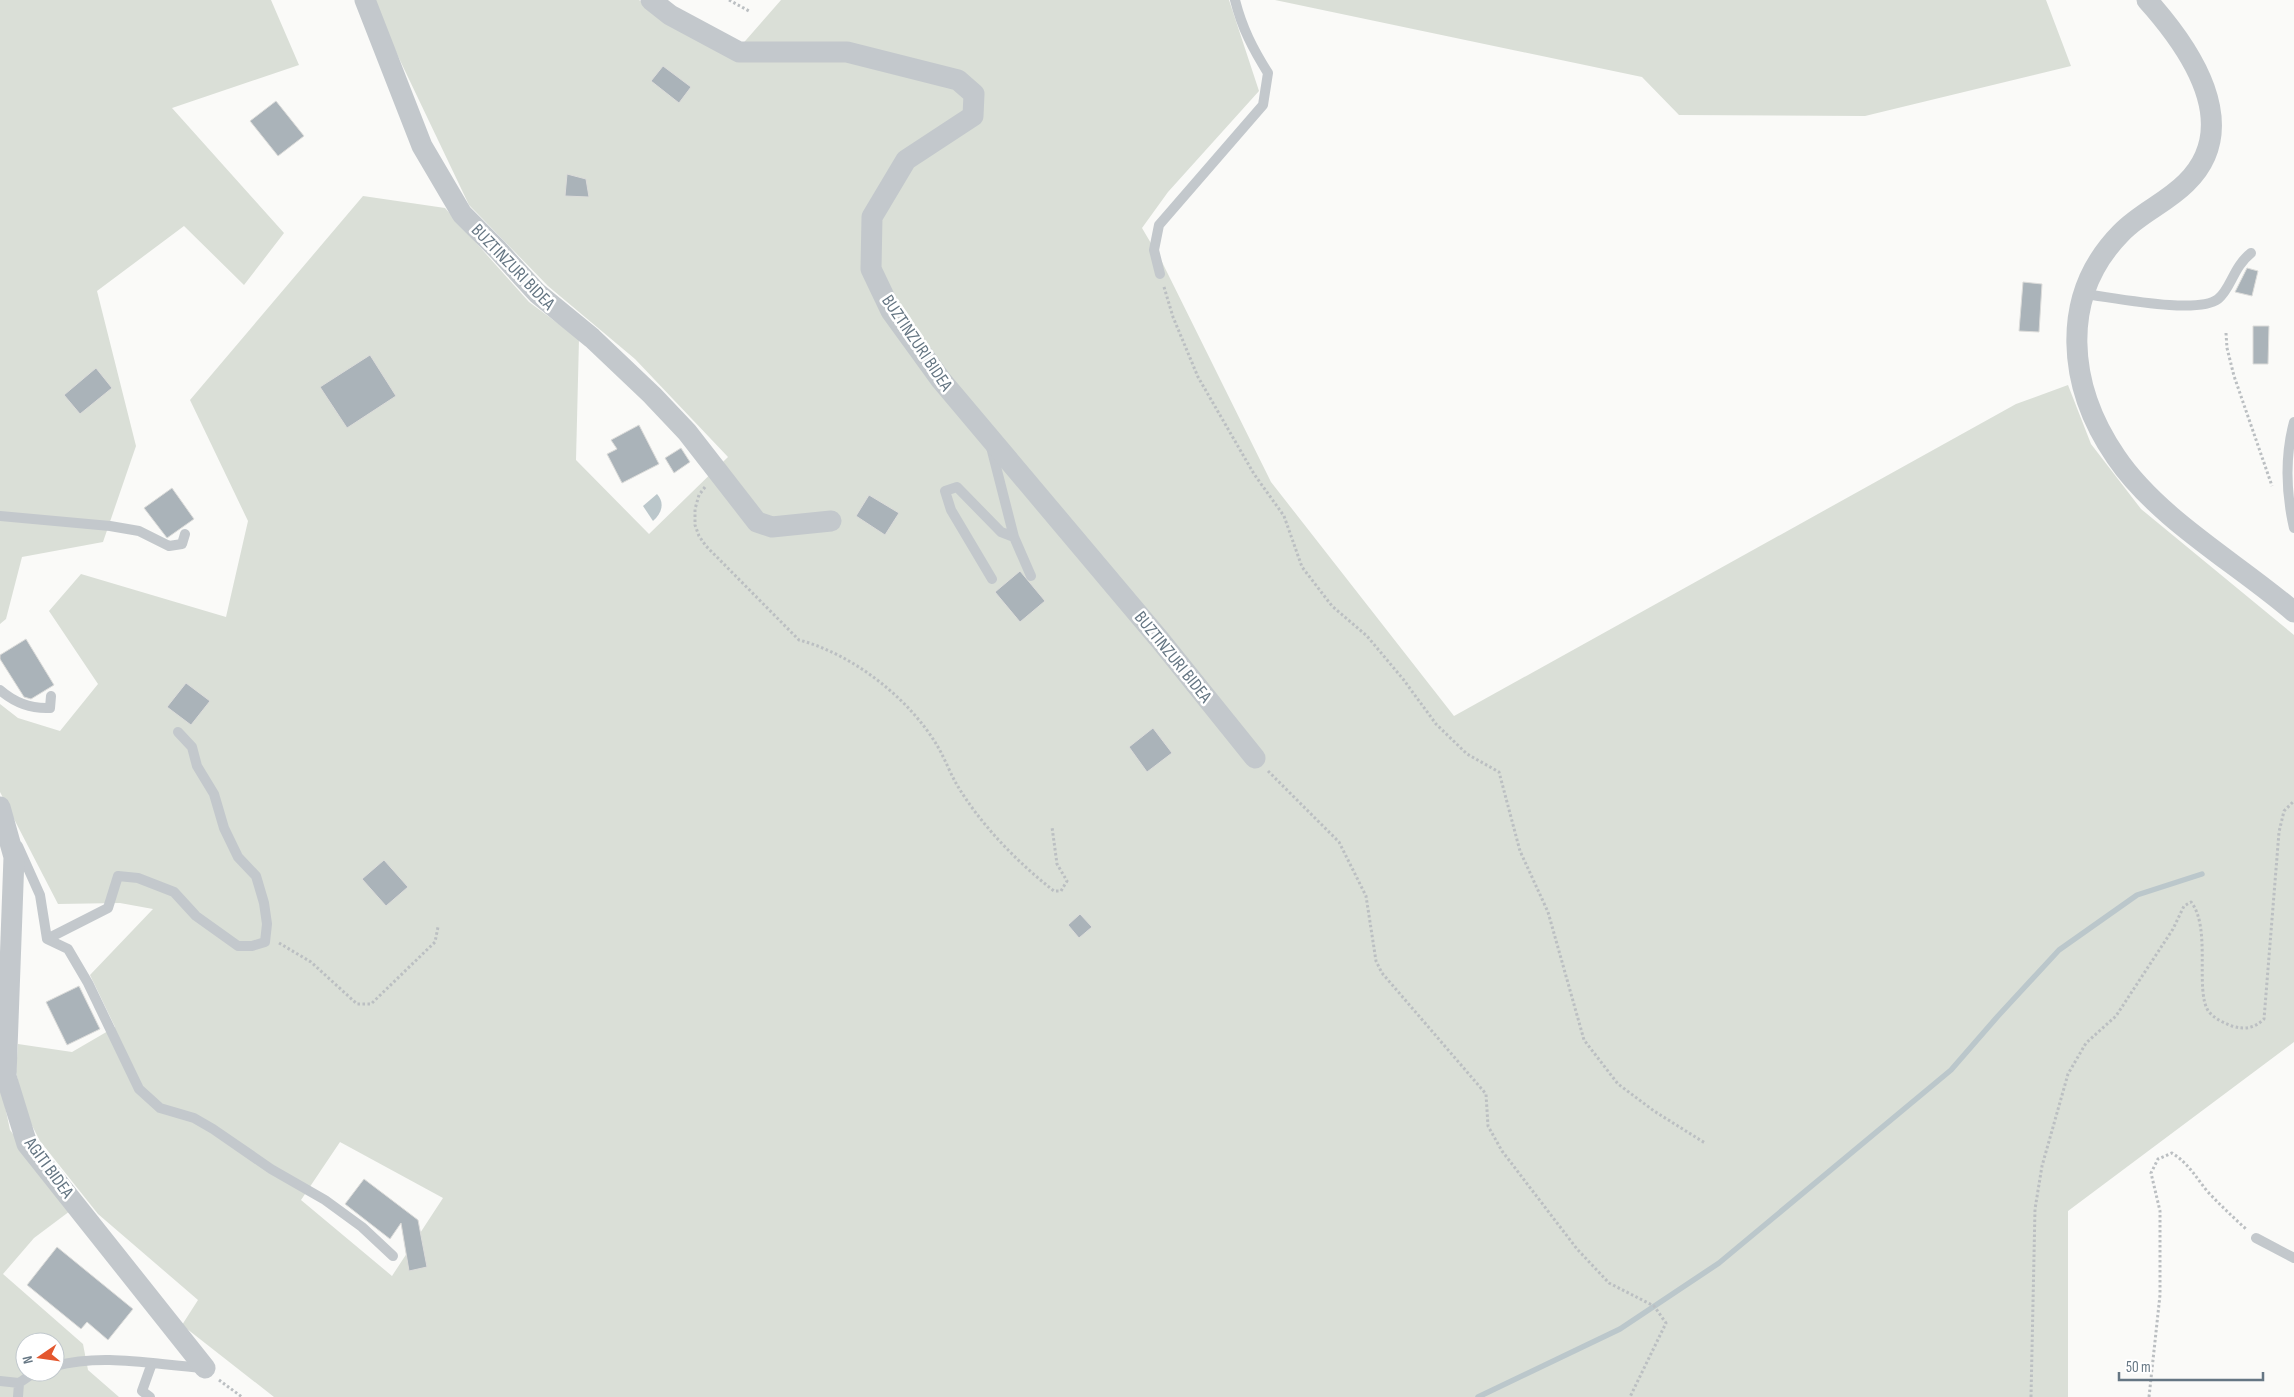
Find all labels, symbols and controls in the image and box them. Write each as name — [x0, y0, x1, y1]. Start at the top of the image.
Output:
street label: BUZTINZURI BIDEA — [467, 220, 559, 314]
street label: BUZTINZURI BIDEA — [877, 291, 957, 395]
street label: BUZTINZURI BIDEA — [1130, 607, 1216, 707]
street label: AGITI BIDEA — [19, 1133, 78, 1203]
north arrow — [15, 1332, 65, 1382]
scale bar — [2119, 1350, 2263, 1382]
text: N — [19, 1354, 37, 1365]
text: 50 m — [2126, 1358, 2151, 1377]

